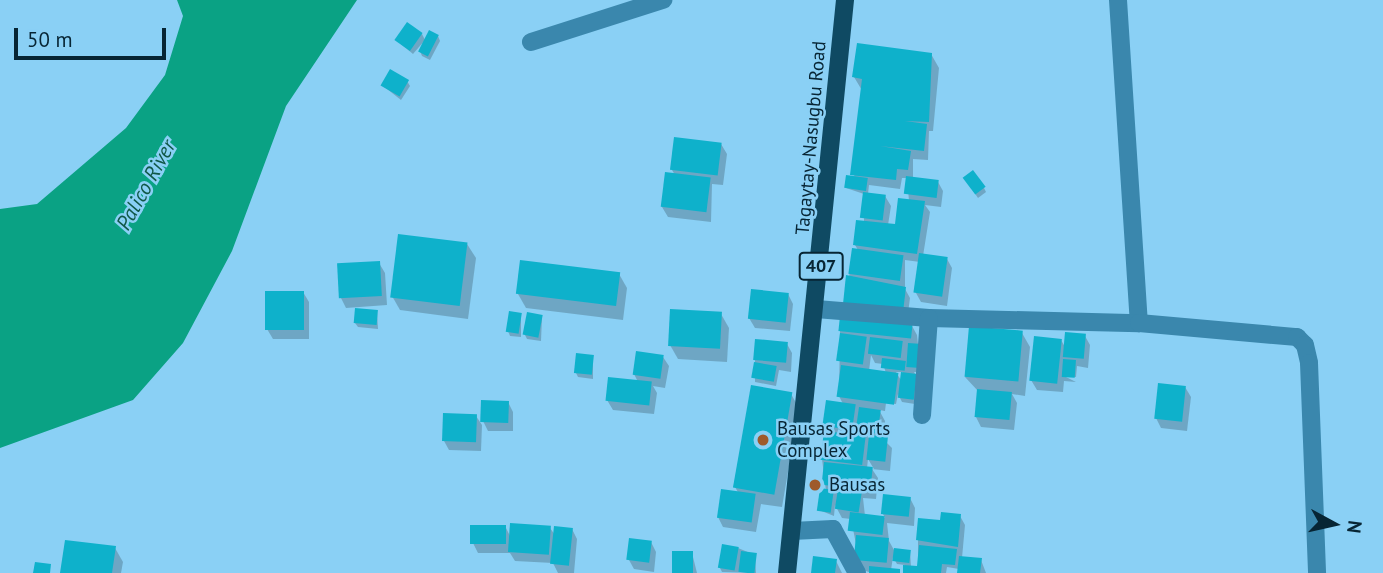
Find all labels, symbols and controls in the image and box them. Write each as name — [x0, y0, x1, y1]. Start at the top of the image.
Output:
scale bar — [18, 14, 170, 58]
text: 50 m — [27, 26, 73, 53]
street label: Tagaytay-Nasugbu Road — [791, 40, 831, 236]
water label: Palico River — [111, 135, 181, 235]
road number: 407 — [798, 252, 844, 280]
place label: Bausas Sports Complex — [777, 418, 890, 462]
marker: Bausas Sports Complex — [755, 432, 771, 448]
place label: Bausas — [829, 474, 885, 496]
marker: Bausas — [807, 477, 823, 493]
north arrow — [1299, 489, 1369, 559]
text: N — [1342, 519, 1368, 535]

